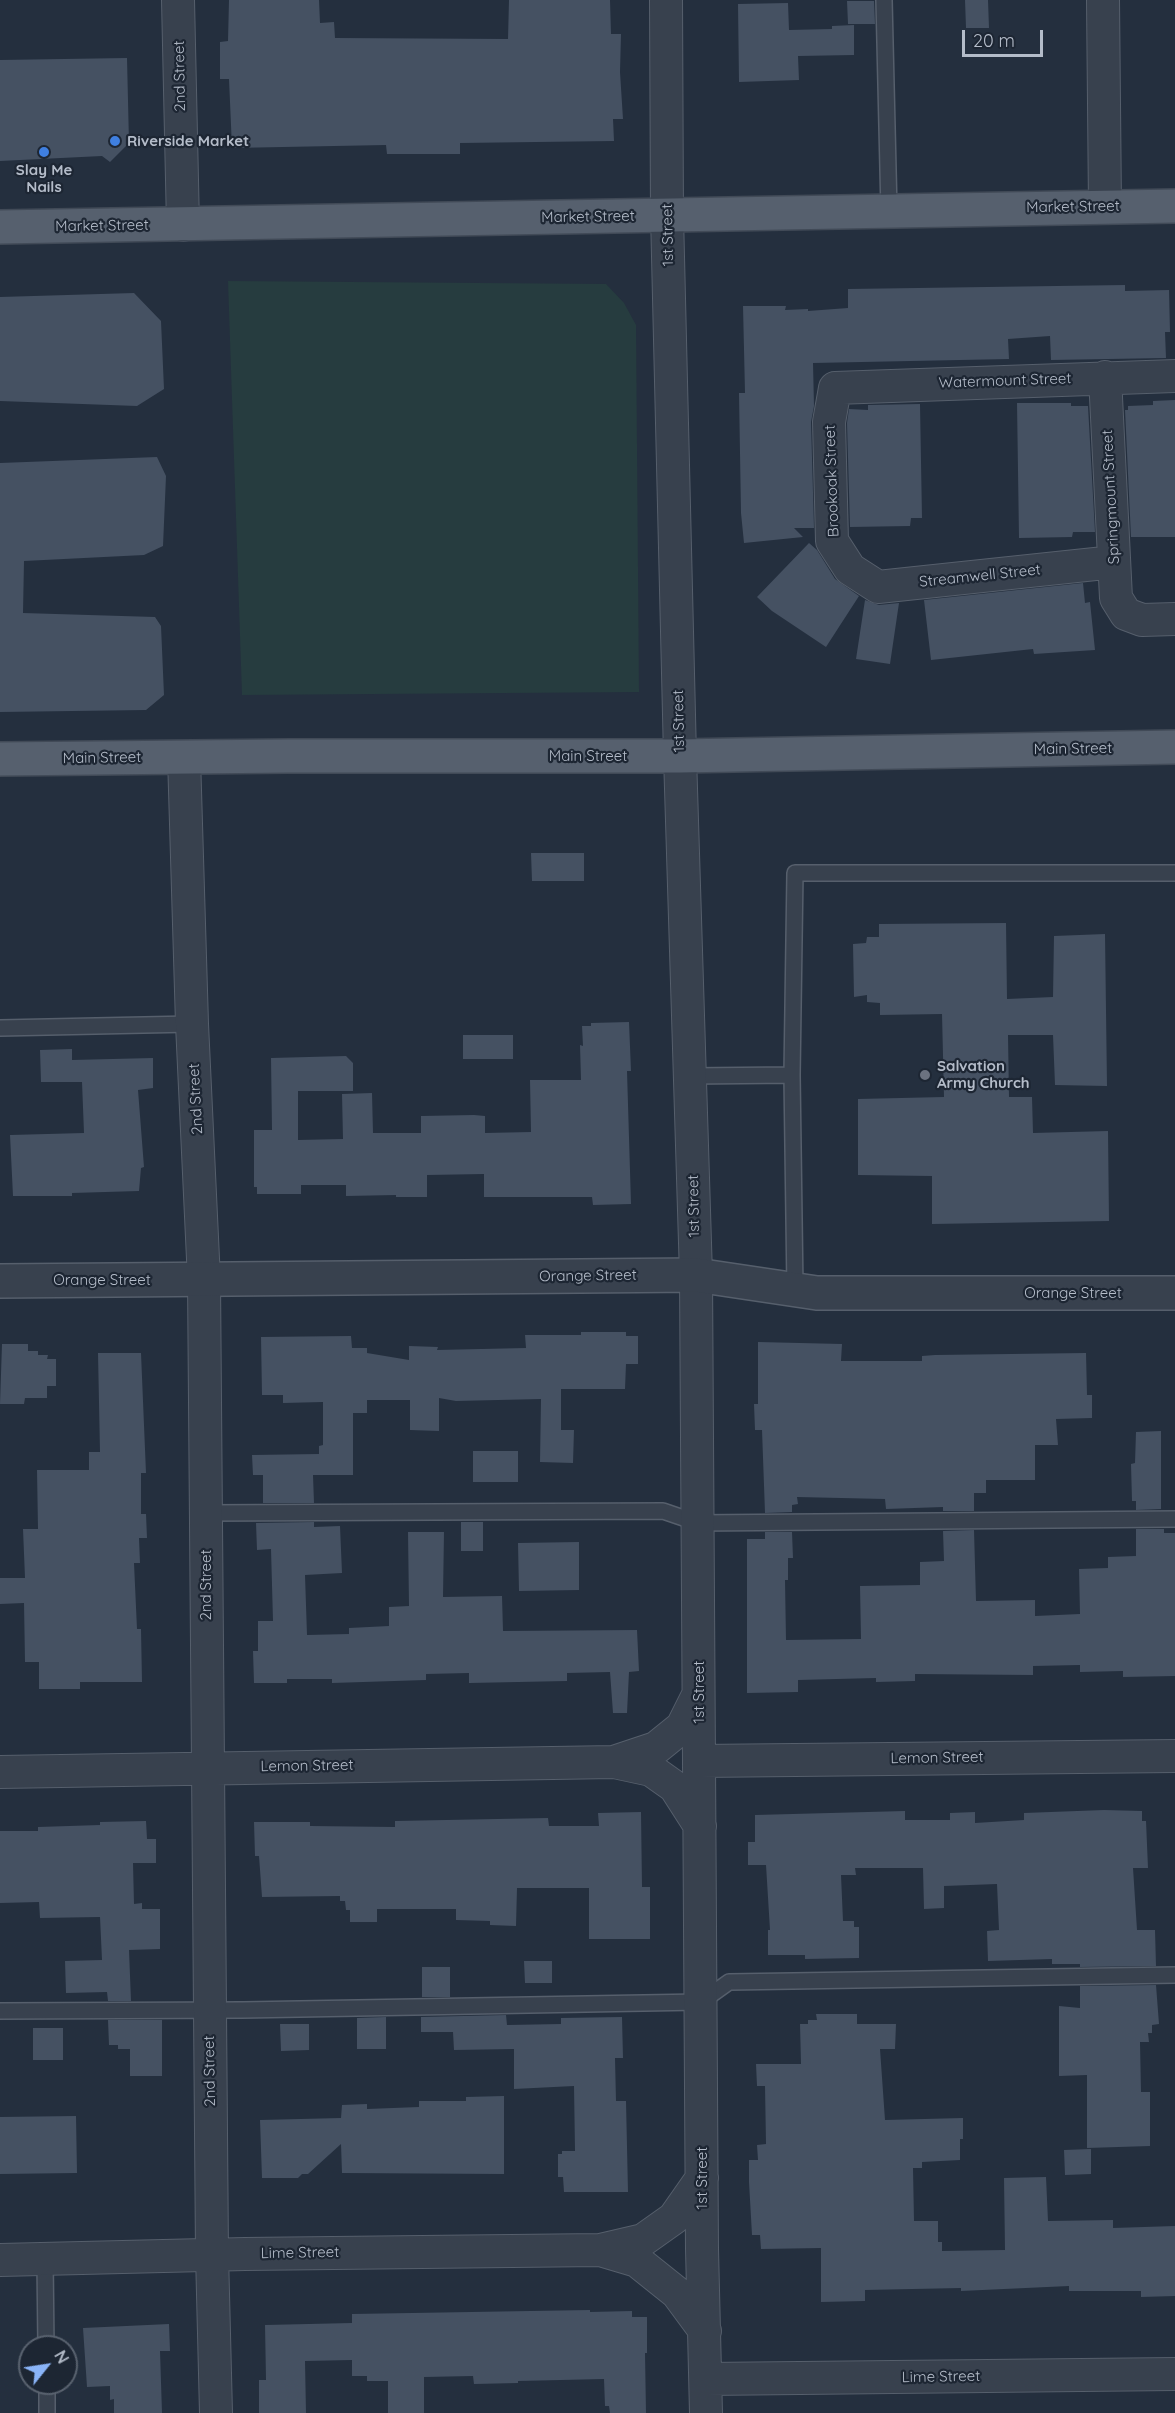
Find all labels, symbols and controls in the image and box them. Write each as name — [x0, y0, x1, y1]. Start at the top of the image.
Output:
scale bar — [965, 18, 1046, 56]
text: 20 m — [973, 29, 1015, 52]
street label: 2nd Street — [170, 40, 190, 112]
place label: Riverside Market — [127, 132, 249, 150]
marker: Riverside Market — [108, 134, 122, 148]
marker: Slay Me Nails — [37, 145, 51, 159]
place label: Slay Me Nails — [16, 161, 72, 196]
street label: Market Street — [1026, 197, 1120, 217]
street label: 1st Street — [658, 203, 678, 267]
street label: Market Street — [541, 207, 635, 227]
street label: Market Street — [55, 216, 149, 236]
street label: Watermount Street — [938, 370, 1072, 392]
street label: Brookoak Street — [821, 425, 843, 537]
street label: Springmount Street — [1098, 429, 1124, 565]
street label: Streamwell Street — [918, 561, 1042, 591]
street label: 1st Street — [669, 689, 689, 753]
street label: Main Street — [1034, 739, 1112, 759]
street label: Main Street — [549, 747, 627, 765]
street label: Main Street — [63, 748, 141, 768]
place label: Salvation Army Church — [937, 1057, 1030, 1092]
street label: 2nd Street — [185, 1063, 207, 1135]
marker: Salvation Army Church — [918, 1068, 932, 1082]
street label: 1st Street — [684, 1174, 704, 1238]
street label: Orange Street — [539, 1266, 637, 1286]
street label: Orange Street — [53, 1271, 151, 1289]
street label: Orange Street — [1024, 1284, 1122, 1302]
street label: 2nd Street — [197, 1549, 215, 1621]
street label: 1st Street — [690, 1661, 708, 1723]
street label: Lemon Street — [890, 1748, 984, 1768]
street label: Lemon Street — [260, 1756, 354, 1776]
street label: 2nd Street — [200, 2035, 220, 2107]
street label: 1st Street — [693, 2147, 711, 2209]
street label: Lime Street — [261, 2243, 339, 2263]
north arrow — [18, 2335, 78, 2395]
text: N — [50, 2347, 73, 2367]
street label: Lime Street — [902, 2367, 980, 2387]

